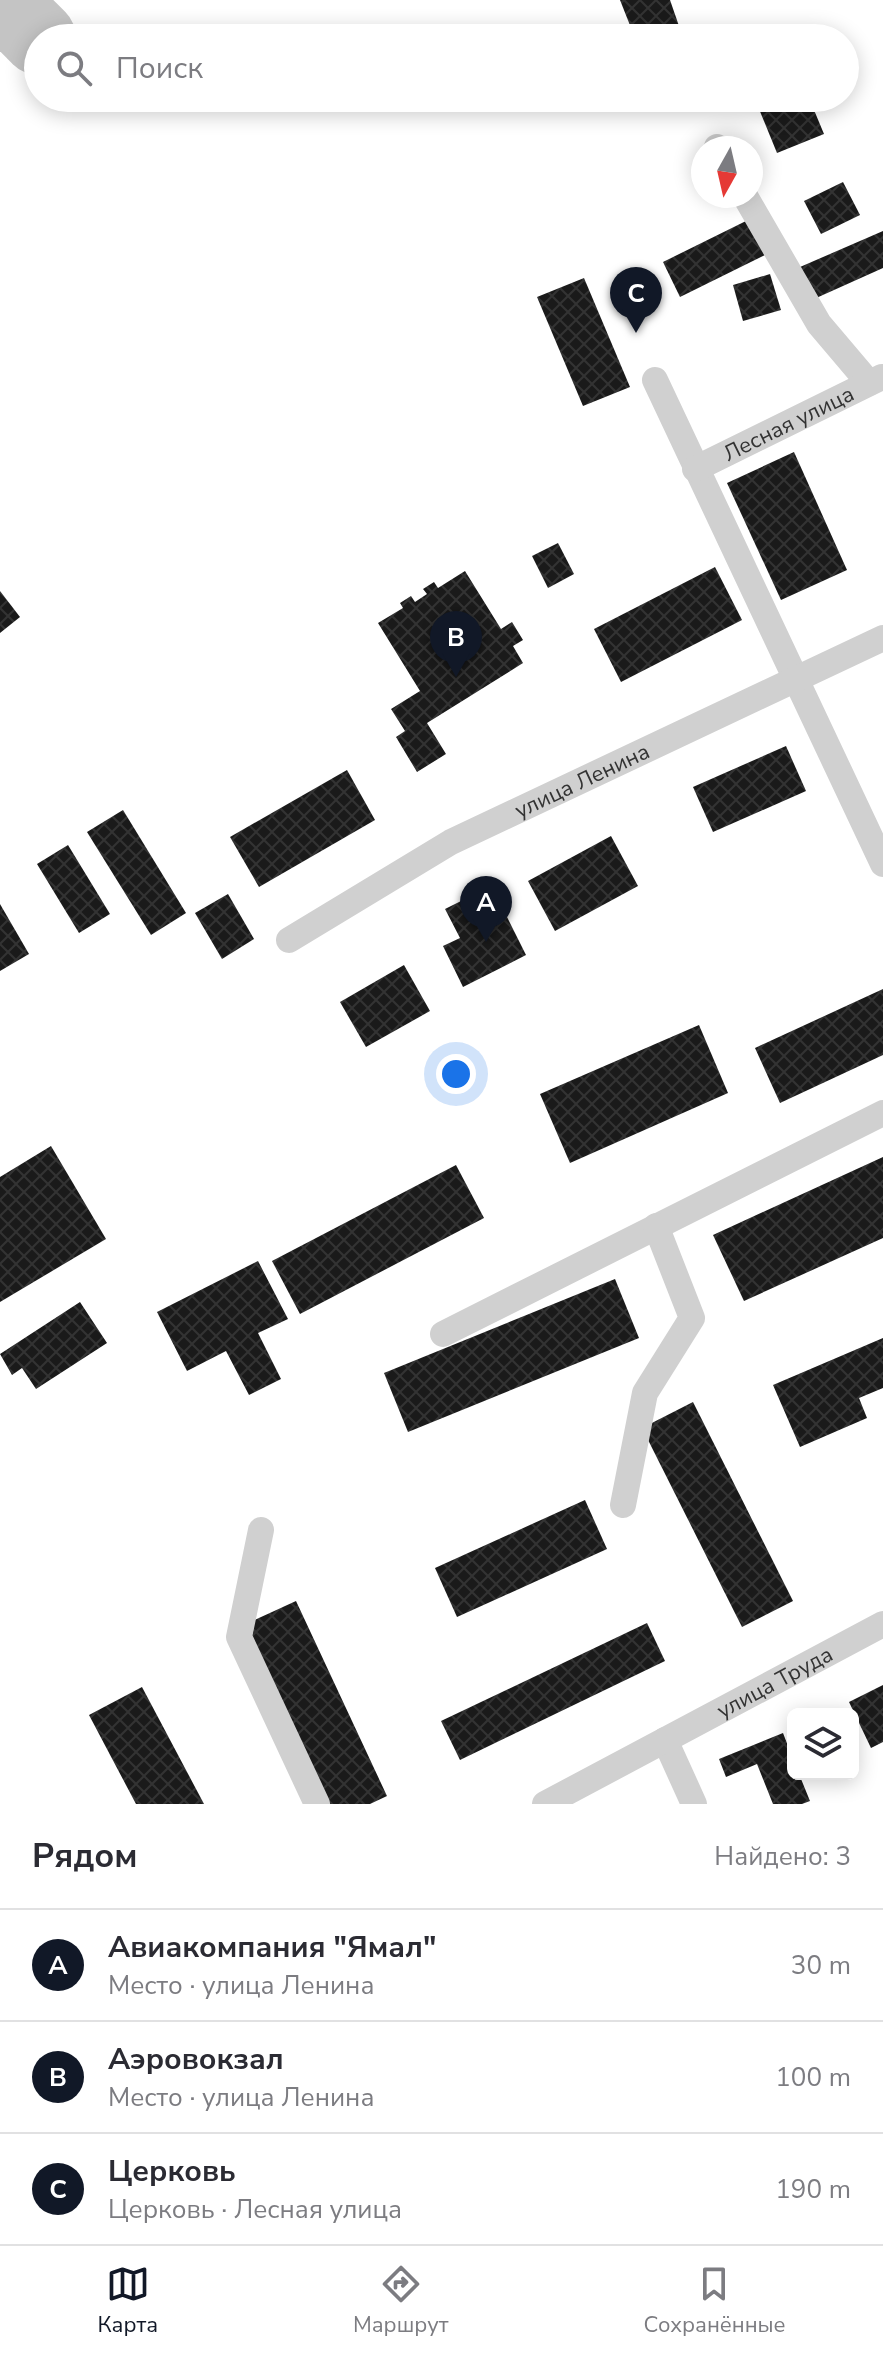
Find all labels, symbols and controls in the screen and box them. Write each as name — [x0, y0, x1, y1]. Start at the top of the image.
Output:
search box — [24, 24, 859, 112]
icon: search — [52, 46, 96, 90]
text: Поиск — [116, 48, 203, 89]
north arrow — [691, 136, 763, 208]
pin: C — [610, 267, 662, 333]
street label: Лесная улица — [718, 379, 859, 469]
pin: B — [430, 611, 482, 677]
street label: улица Ленина — [510, 736, 655, 826]
pin: A — [460, 876, 512, 942]
your location — [436, 1054, 476, 1094]
street label: улица Труда — [712, 1639, 838, 1726]
map controls — [787, 1708, 859, 1780]
button: layers — [787, 1708, 859, 1780]
text: Рядом — [32, 1833, 138, 1879]
text: Найдено: 3 — [714, 1839, 851, 1874]
text: Авиакомпания "Ямал" — [108, 1927, 436, 1968]
text: A — [48, 1948, 68, 1983]
text: 30 m — [791, 1948, 851, 1983]
text: Место · улица Ленина — [108, 1968, 374, 2003]
text: Аэровокзал — [108, 2039, 284, 2080]
text: B — [49, 2060, 67, 2095]
text: 100 m — [775, 2060, 851, 2095]
text: Место · улица Ленина — [108, 2080, 374, 2115]
text: Церковь — [108, 2151, 236, 2192]
text: C — [49, 2172, 67, 2207]
text: 190 m — [775, 2172, 851, 2207]
text: Церковь · Лесная улица — [108, 2192, 402, 2227]
tab: Карта — [97, 2262, 158, 2340]
tab: Маршрут — [353, 2262, 449, 2340]
tab: Сохранённые — [643, 2262, 786, 2340]

